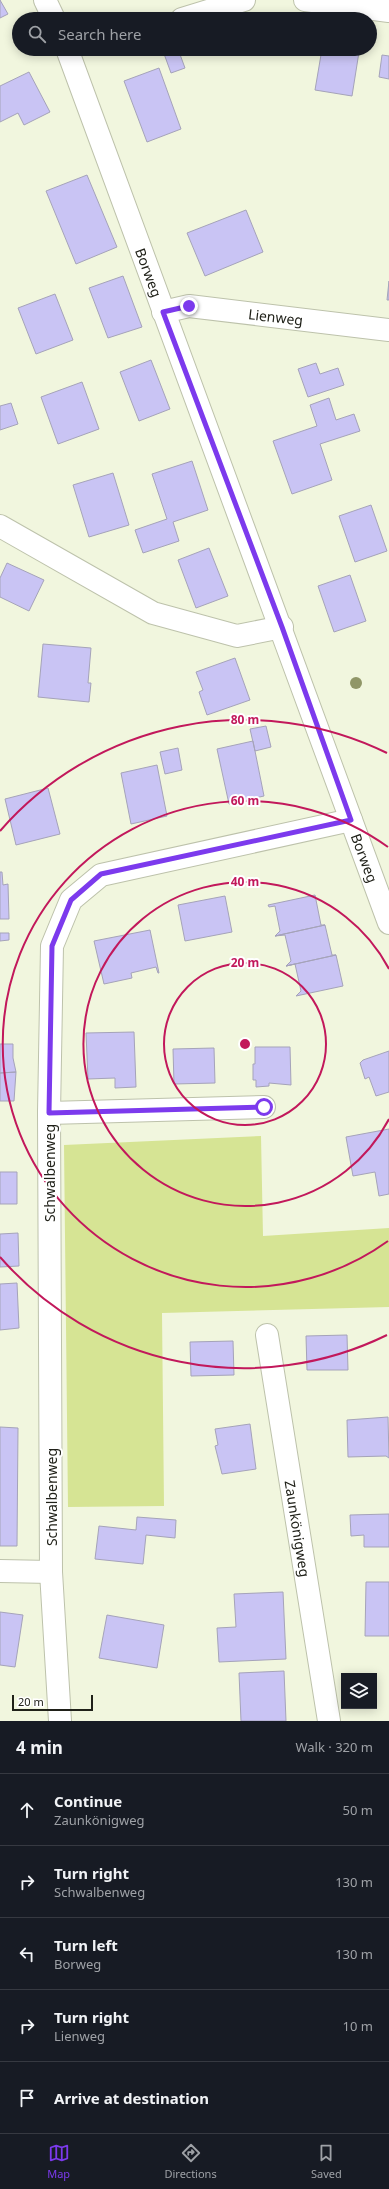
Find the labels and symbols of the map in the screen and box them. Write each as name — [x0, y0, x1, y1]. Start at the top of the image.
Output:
street label: Borweg — [132, 245, 167, 300]
route end — [180, 297, 198, 315]
street label: Lienweg — [247, 304, 304, 329]
text: 80 m — [231, 711, 259, 728]
text: 60 m — [231, 792, 259, 809]
street label: Borweg — [347, 831, 383, 885]
text: 40 m — [231, 873, 259, 890]
text: 20 m — [231, 954, 259, 971]
centre of rings — [238, 1037, 252, 1051]
route start — [255, 1098, 273, 1116]
street label: Schwalbenweg — [40, 1124, 59, 1222]
street label: Schwalbenweg — [42, 1448, 61, 1546]
street label: Zaunkönigweg — [281, 1479, 315, 1578]
scale bar — [12, 1693, 93, 1712]

